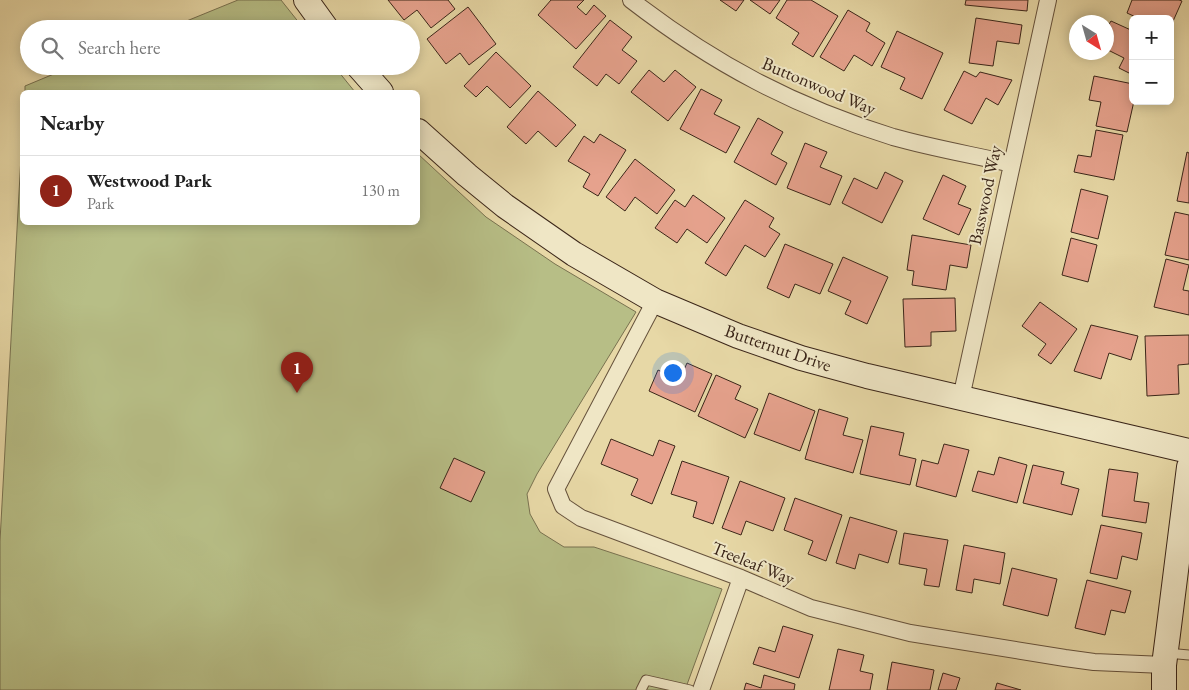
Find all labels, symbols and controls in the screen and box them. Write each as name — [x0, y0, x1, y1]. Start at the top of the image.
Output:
north arrow — [1069, 15, 1114, 60]
map controls — [1129, 15, 1174, 105]
button: + — [1129, 15, 1174, 60]
search box — [20, 20, 420, 75]
icon: search — [38, 34, 66, 62]
text: Search here — [78, 35, 160, 60]
street label: Buttonwood Way — [759, 51, 880, 120]
button: − — [1129, 60, 1174, 105]
text: Nearby — [40, 109, 104, 136]
street label: Basswood Way — [963, 143, 1006, 247]
text: Westwood Park — [87, 168, 212, 193]
text: 1 — [52, 180, 60, 201]
text: 130 m — [361, 180, 400, 201]
text: Park — [87, 193, 114, 214]
street label: Butternut Drive — [722, 319, 834, 376]
pin: 1 — [281, 352, 313, 393]
your location — [660, 360, 686, 386]
street label: Treeleaf Way — [708, 535, 798, 590]

